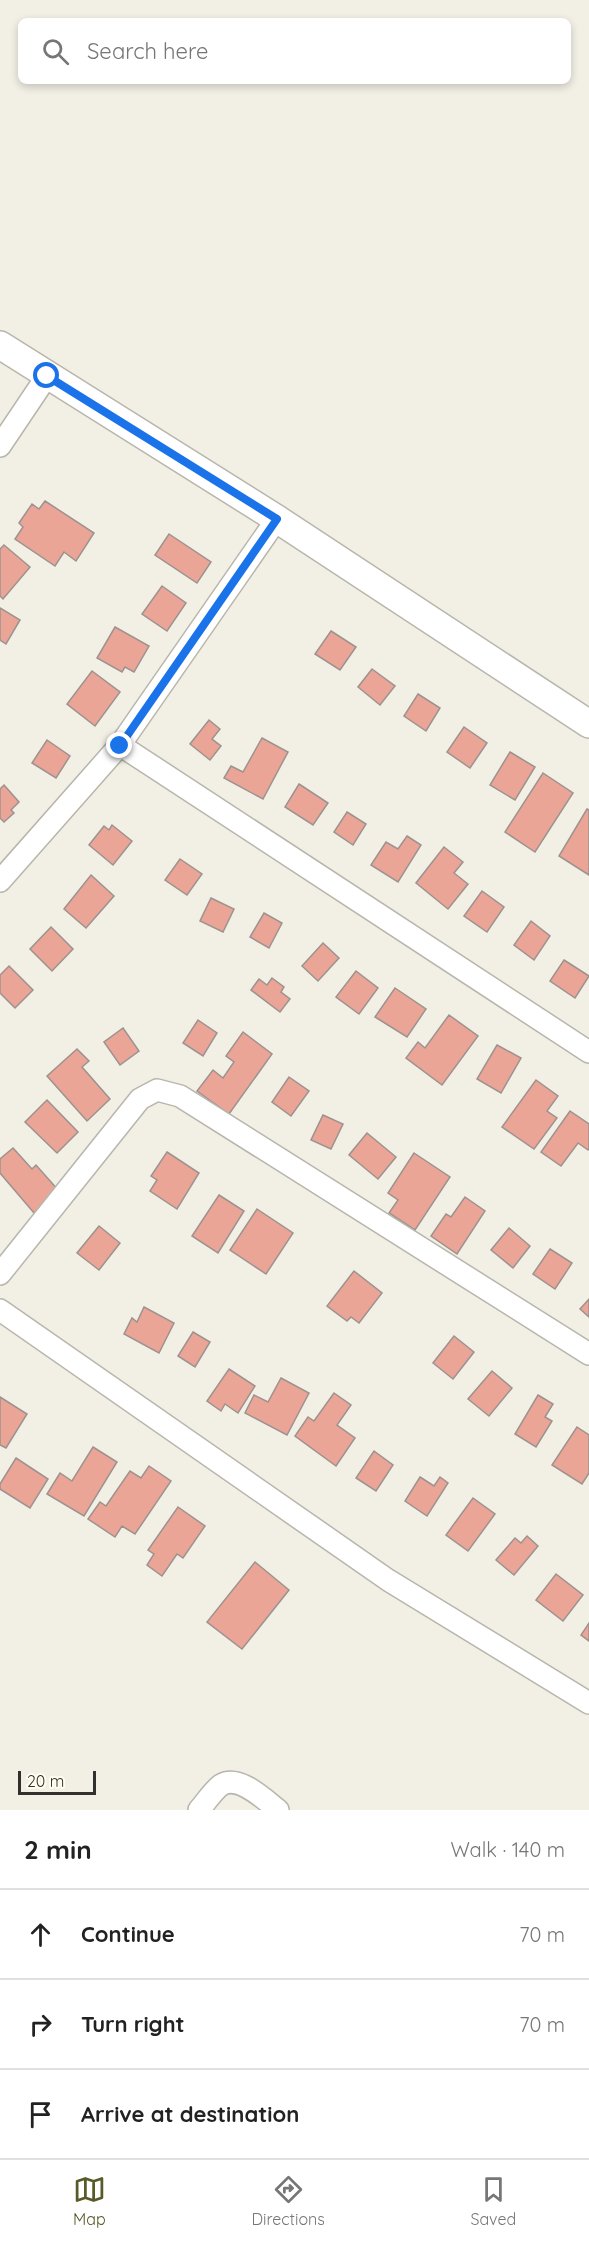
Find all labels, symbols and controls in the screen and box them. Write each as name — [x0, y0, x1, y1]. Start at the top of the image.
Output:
search box — [18, 18, 571, 84]
icon: search — [39, 35, 72, 68]
text: Search here — [87, 37, 208, 65]
route start — [33, 362, 59, 388]
route end — [106, 732, 132, 758]
scale bar — [18, 1768, 96, 1796]
text: 20 m — [27, 1771, 64, 1791]
text: 2 min — [24, 1833, 92, 1866]
text: Walk · 140 m — [450, 1837, 565, 1862]
icon: ahead — [24, 1918, 57, 1951]
text: Continue — [81, 1920, 175, 1948]
text: 70 m — [519, 1922, 565, 1947]
icon: right — [24, 2008, 57, 2041]
text: Turn right — [81, 2010, 185, 2038]
text: 70 m — [519, 2012, 565, 2037]
icon: arrive — [24, 2098, 57, 2131]
text: Arrive at destination — [81, 2100, 299, 2128]
tab: Map — [73, 2173, 106, 2229]
tab: Directions — [252, 2173, 325, 2229]
tab: Saved — [471, 2173, 516, 2229]

